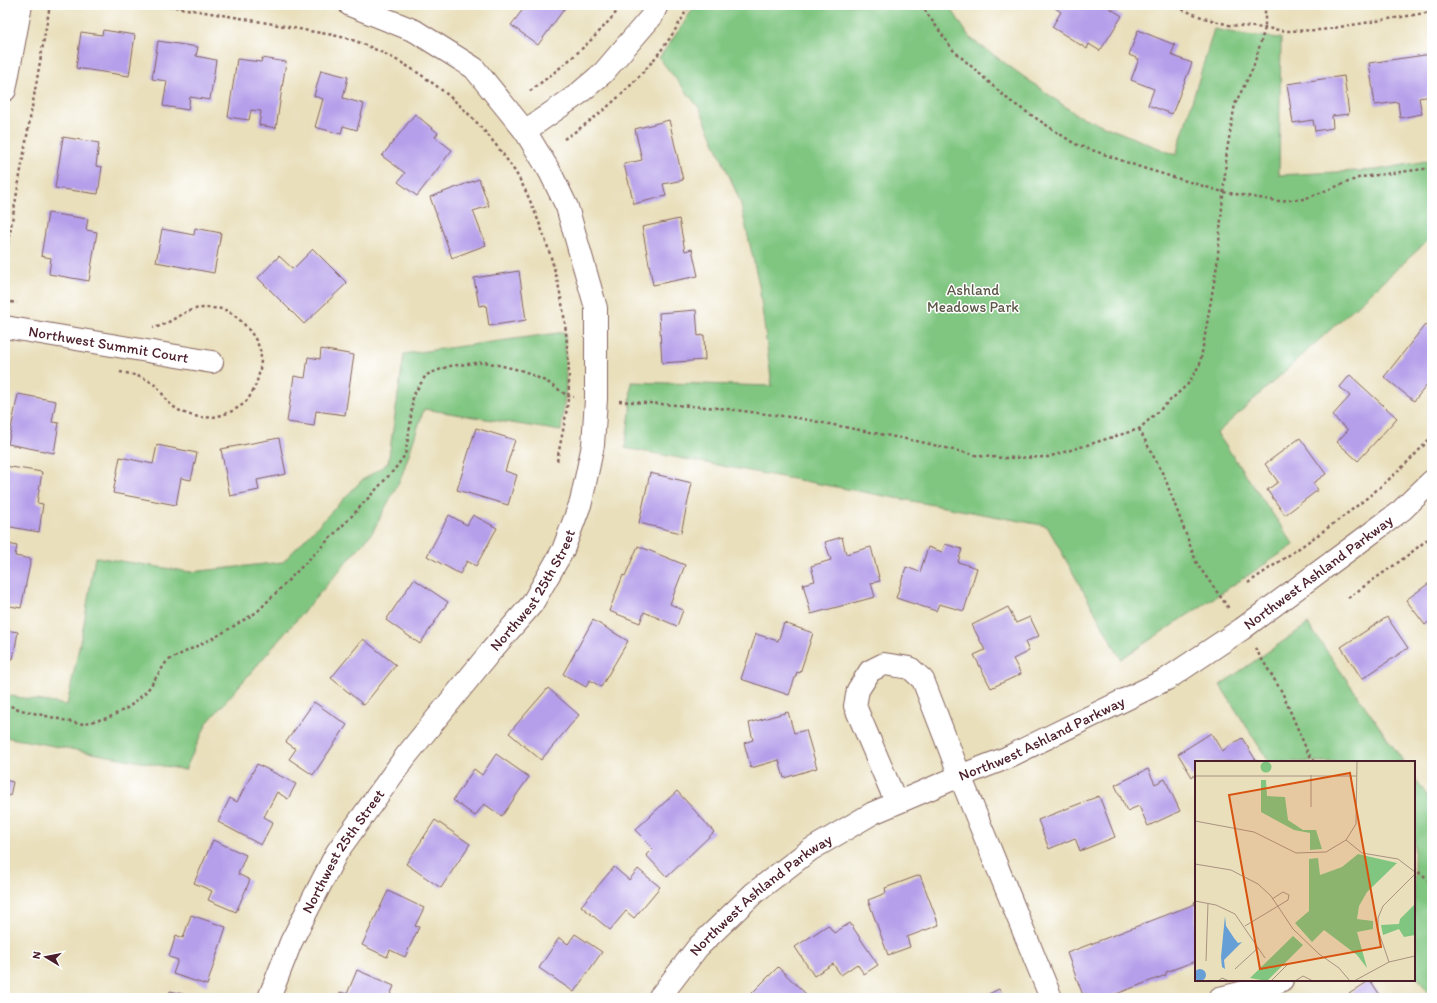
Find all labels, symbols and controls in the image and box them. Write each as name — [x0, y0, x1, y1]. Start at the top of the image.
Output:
park label: Ashland Meadows Park — [927, 281, 1019, 316]
street label: Northwest Summit Court — [27, 322, 190, 367]
street label: Northwest Ashland Parkway — [1240, 511, 1396, 634]
street label: Northwest 25th Street — [486, 527, 579, 655]
street label: Northwest Ashland Parkway — [956, 692, 1128, 785]
inset map — [1195, 761, 1415, 981]
street label: Northwest 25th Street — [298, 785, 388, 916]
street label: Northwest Ashland Parkway — [685, 830, 835, 959]
north arrow — [26, 937, 66, 977]
text: N — [30, 951, 44, 960]

